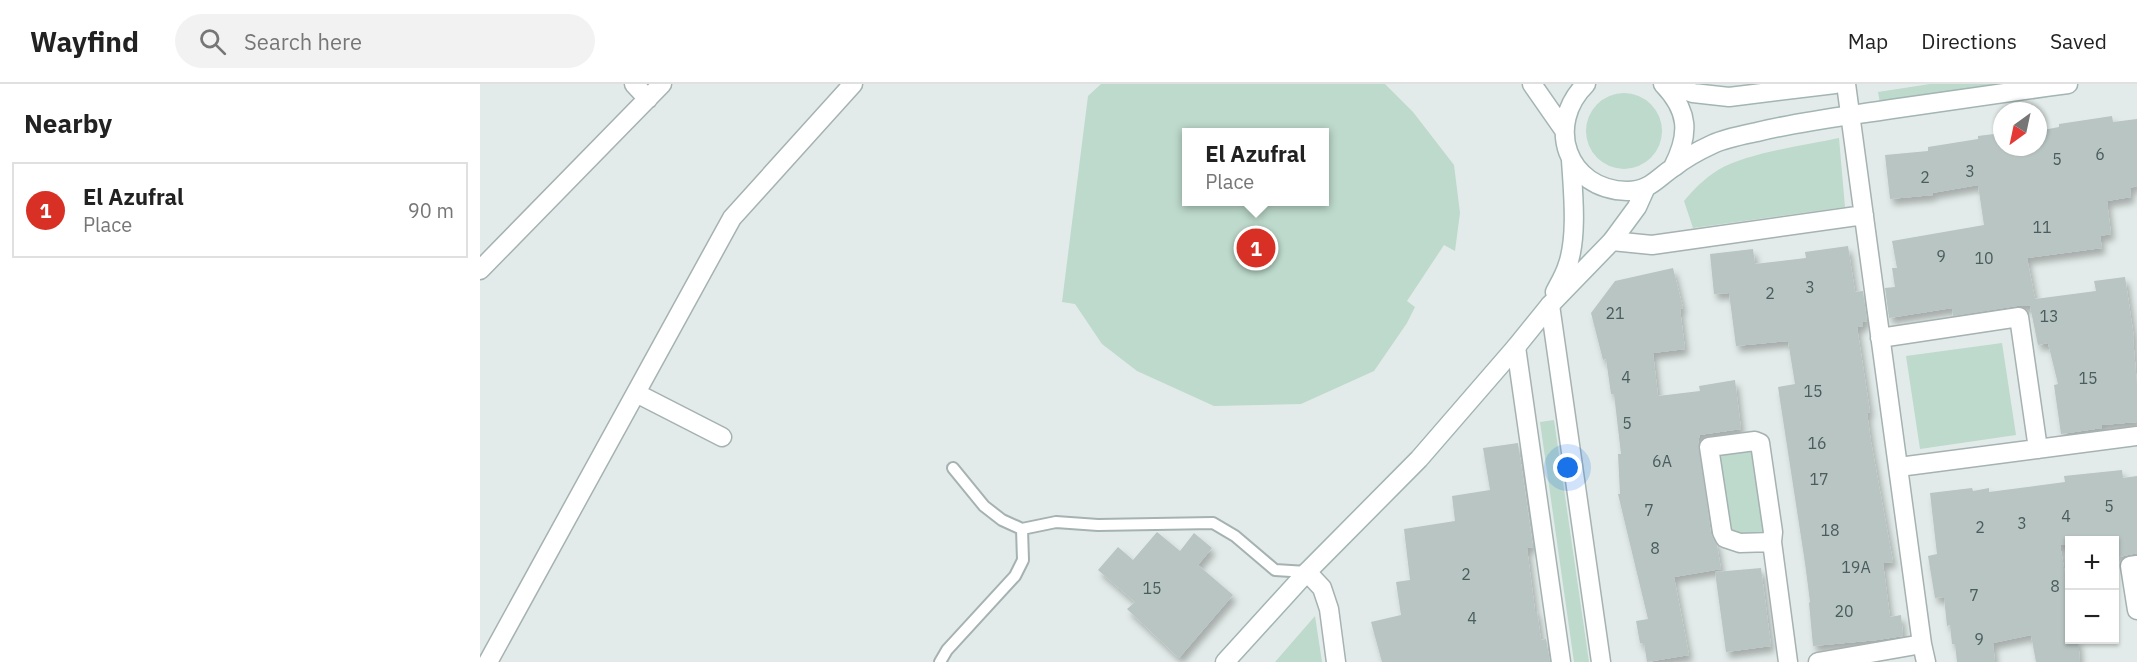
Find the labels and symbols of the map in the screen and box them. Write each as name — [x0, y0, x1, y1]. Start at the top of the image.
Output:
north arrow — [1993, 102, 2047, 156]
house number: 6 — [2095, 144, 2105, 164]
house number: 5 — [2052, 149, 2062, 169]
house number: 3 — [1965, 161, 1975, 181]
house number: 2 — [1920, 167, 1930, 187]
house number: 11 — [2032, 217, 2052, 237]
pin: 1 — [1236, 226, 1276, 270]
house number: 9 — [1936, 246, 1946, 266]
house number: 10 — [1974, 248, 1994, 268]
house number: 3 — [1805, 277, 1815, 297]
house number: 2 — [1765, 283, 1775, 303]
house number: 21 — [1605, 303, 1625, 323]
house number: 13 — [2039, 306, 2059, 326]
house number: 4 — [1621, 367, 1631, 387]
house number: 15 — [2078, 368, 2098, 388]
house number: 15 — [1803, 381, 1823, 401]
house number: 5 — [1622, 413, 1632, 433]
house number: 16 — [1807, 433, 1827, 453]
house number: 6A — [1652, 451, 1672, 471]
your location — [1553, 453, 1582, 482]
house number: 17 — [1809, 469, 1829, 489]
house number: 5 — [2104, 496, 2114, 516]
house number: 7 — [1644, 500, 1654, 520]
house number: 4 — [2061, 506, 2071, 526]
house number: 3 — [2017, 513, 2027, 533]
house number: 2 — [1975, 517, 1985, 537]
house number: 18 — [1820, 520, 1840, 540]
house number: 8 — [1650, 538, 1660, 558]
house number: 19A — [1841, 557, 1871, 577]
house number: 2 — [1461, 564, 1471, 584]
house number: 8 — [2050, 576, 2060, 596]
house number: 15 — [1142, 578, 1162, 598]
house number: 7 — [1969, 585, 1979, 605]
house number: 20 — [1834, 601, 1854, 621]
house number: 4 — [1467, 608, 1477, 628]
house number: 9 — [1974, 629, 1984, 649]

